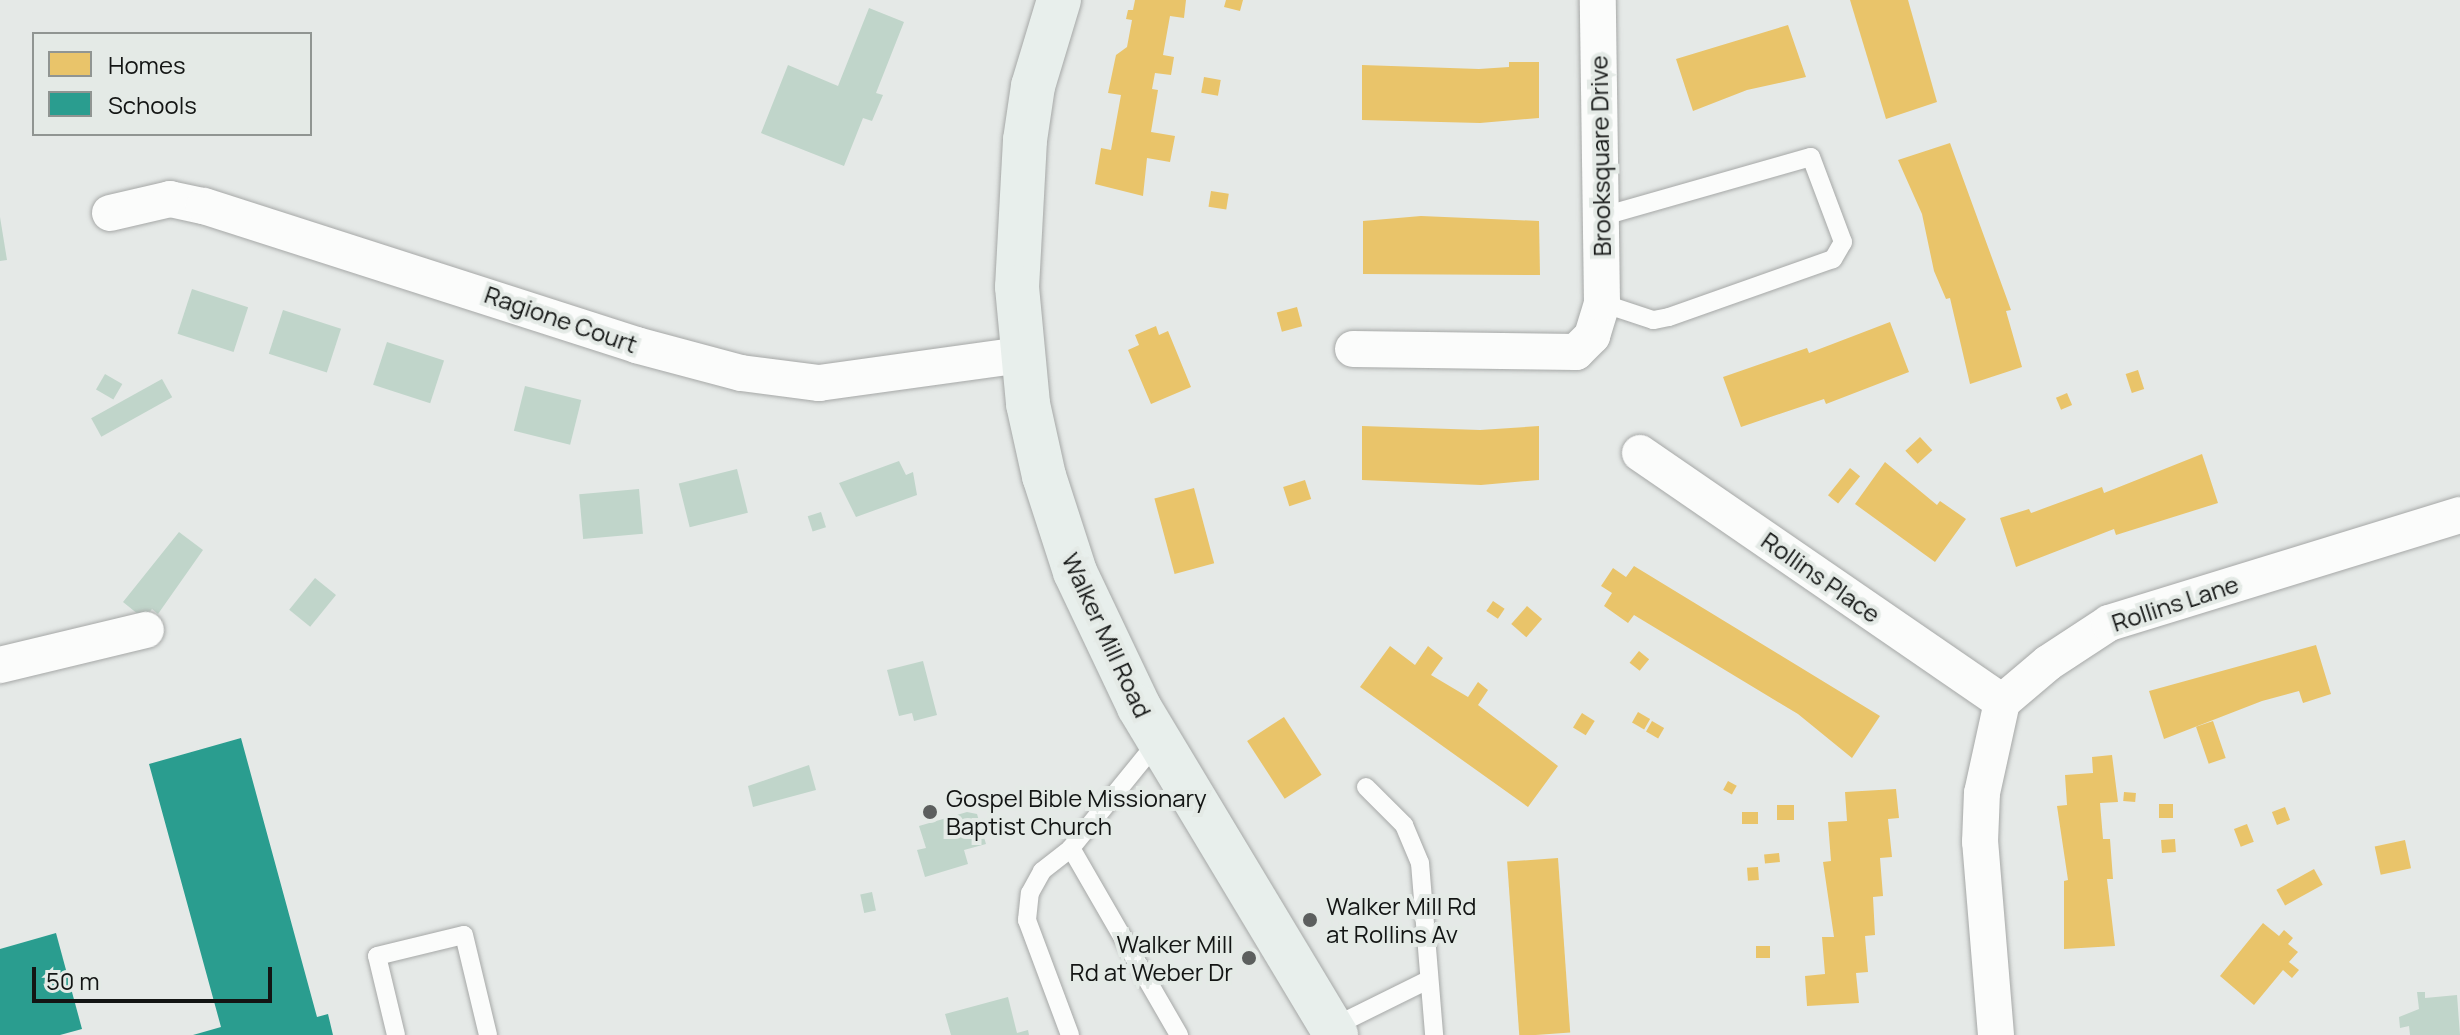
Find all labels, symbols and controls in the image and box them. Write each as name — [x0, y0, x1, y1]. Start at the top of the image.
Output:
legend — [32, 32, 312, 136]
text: Homes — [108, 48, 186, 81]
street label: Brooksquare Drive — [1584, 55, 1616, 257]
text: Schools — [108, 88, 197, 121]
street label: Ragione Court — [481, 279, 641, 359]
street label: Rollins Place — [1756, 526, 1886, 628]
street label: Walker Mill Road — [1056, 548, 1158, 722]
street label: Rollins Lane — [2108, 569, 2242, 637]
place label: Gospel Bible Missionary Baptist Church — [946, 784, 1207, 840]
marker: Gospel Bible Missionary Baptist Church — [921, 803, 939, 821]
place label: Walker Mill Rd at Rollins Av — [1326, 892, 1477, 948]
marker: Walker Mill Rd at Rollins Av — [1301, 911, 1319, 929]
place label: Walker Mill Rd at Weber Dr — [1070, 930, 1233, 986]
marker: Walker Mill Rd at Weber Dr — [1240, 949, 1258, 967]
scale bar — [36, 951, 276, 1001]
text: 50 m — [46, 964, 100, 997]

